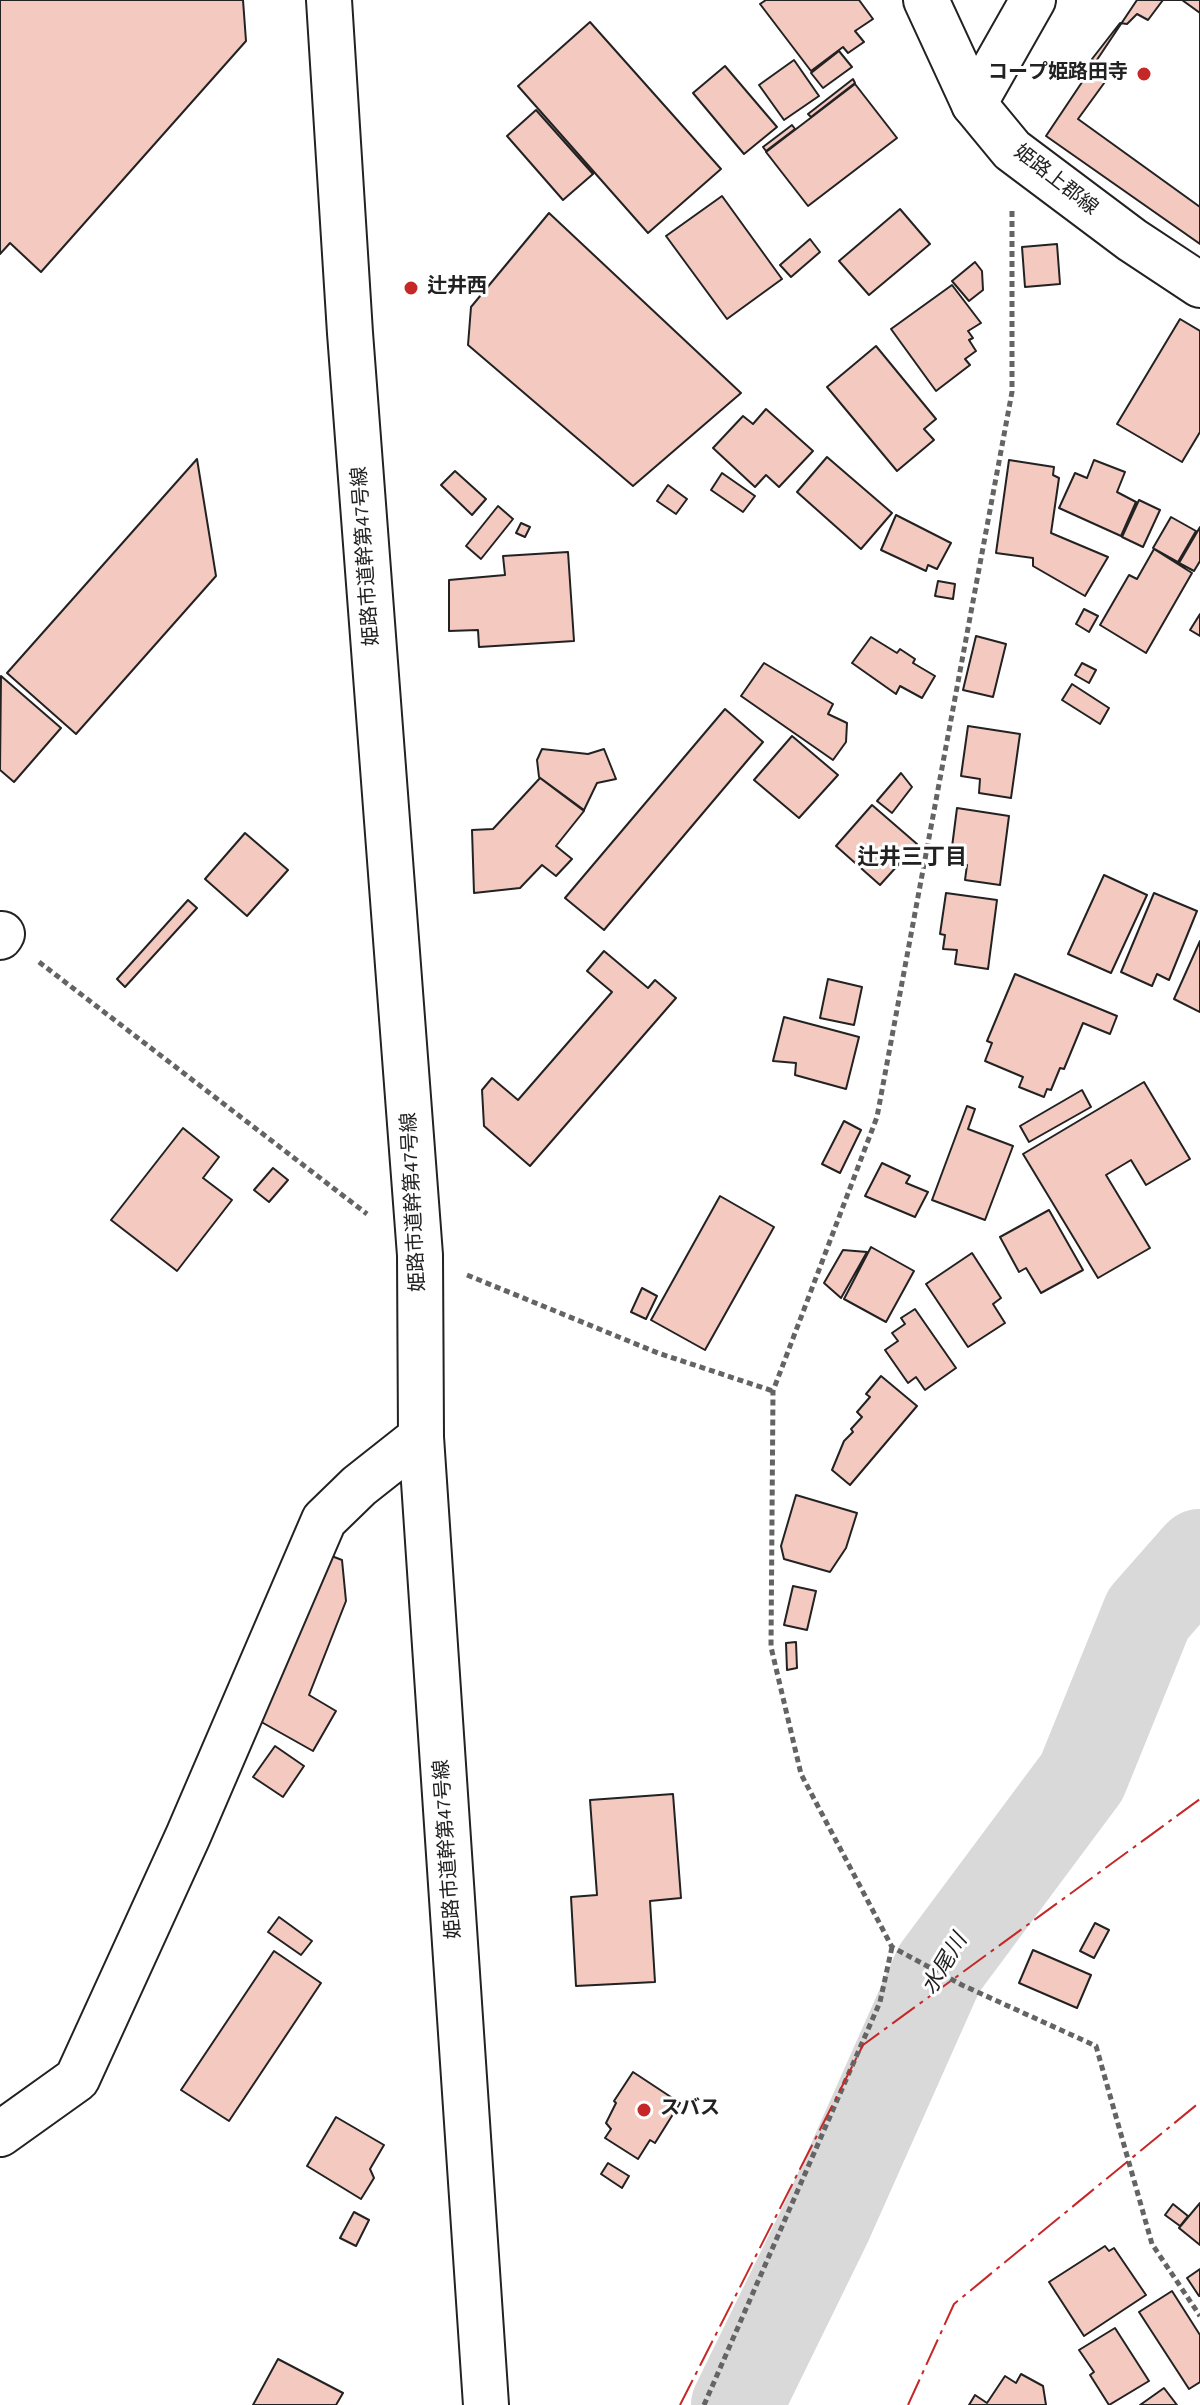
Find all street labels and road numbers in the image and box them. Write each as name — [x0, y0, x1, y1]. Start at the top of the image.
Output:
street label: 姫路上郡線 — [1008, 141, 1102, 221]
street label: 姫路市道幹第47号線 — [349, 465, 385, 647]
street label: 姫路市道幹第47号線 — [398, 1112, 432, 1292]
street label: 姫路市道幹第47号線 — [431, 1758, 467, 1940]

